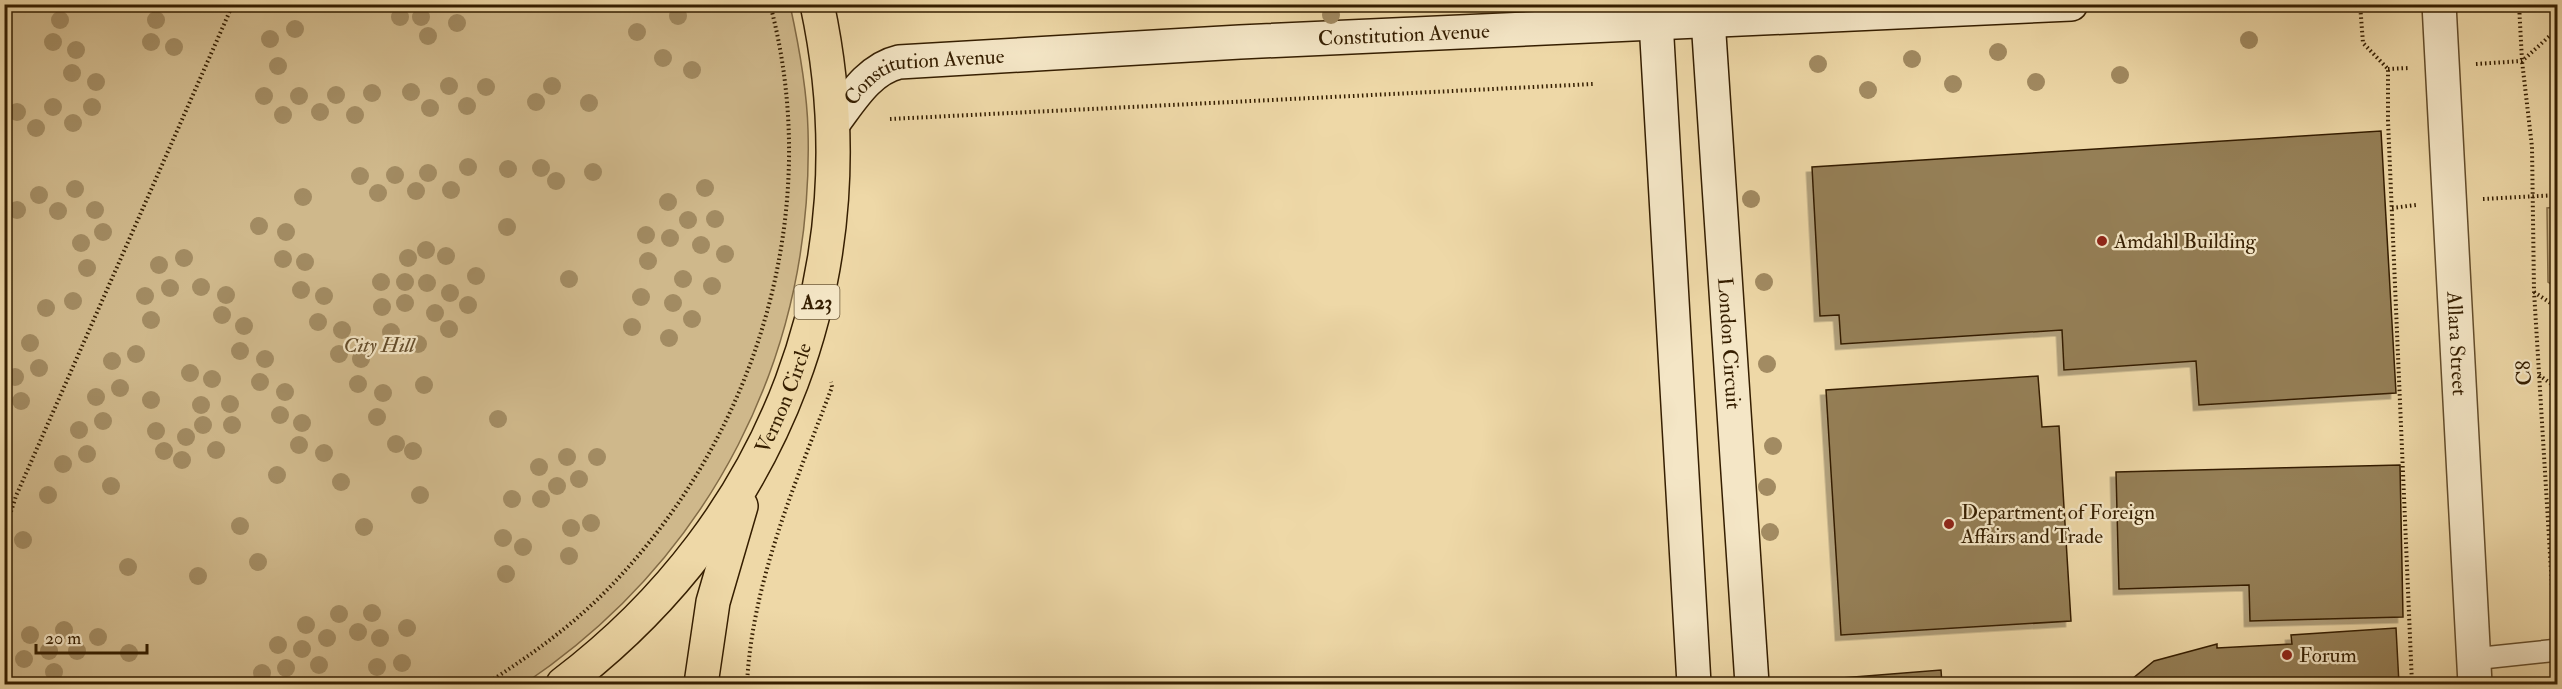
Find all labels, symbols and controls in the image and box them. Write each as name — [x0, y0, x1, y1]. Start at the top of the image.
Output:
street label: Constitution Avenue — [1317, 17, 1491, 52]
street label: Constitution Avenue — [838, 42, 1005, 111]
place label: Amdahl Building — [2113, 228, 2257, 255]
marker: Amdahl Building — [2095, 234, 2109, 248]
street label: London Circuit — [1712, 276, 1747, 410]
road number: A23 — [794, 285, 840, 319]
street label: Allara Street — [2441, 290, 2473, 397]
park label: City Hill — [343, 332, 417, 359]
street label: Vernon Circle — [749, 339, 818, 458]
street label: C8 — [2510, 360, 2538, 386]
place label: Department of Foreign Affairs and Trade — [1960, 499, 2155, 550]
marker: Department of Foreign Affairs and Trade — [1942, 517, 1956, 531]
scale bar — [36, 617, 147, 655]
text: 20 m — [45, 627, 81, 650]
place label: Forum — [2299, 642, 2357, 669]
marker: Forum — [2280, 648, 2294, 662]

